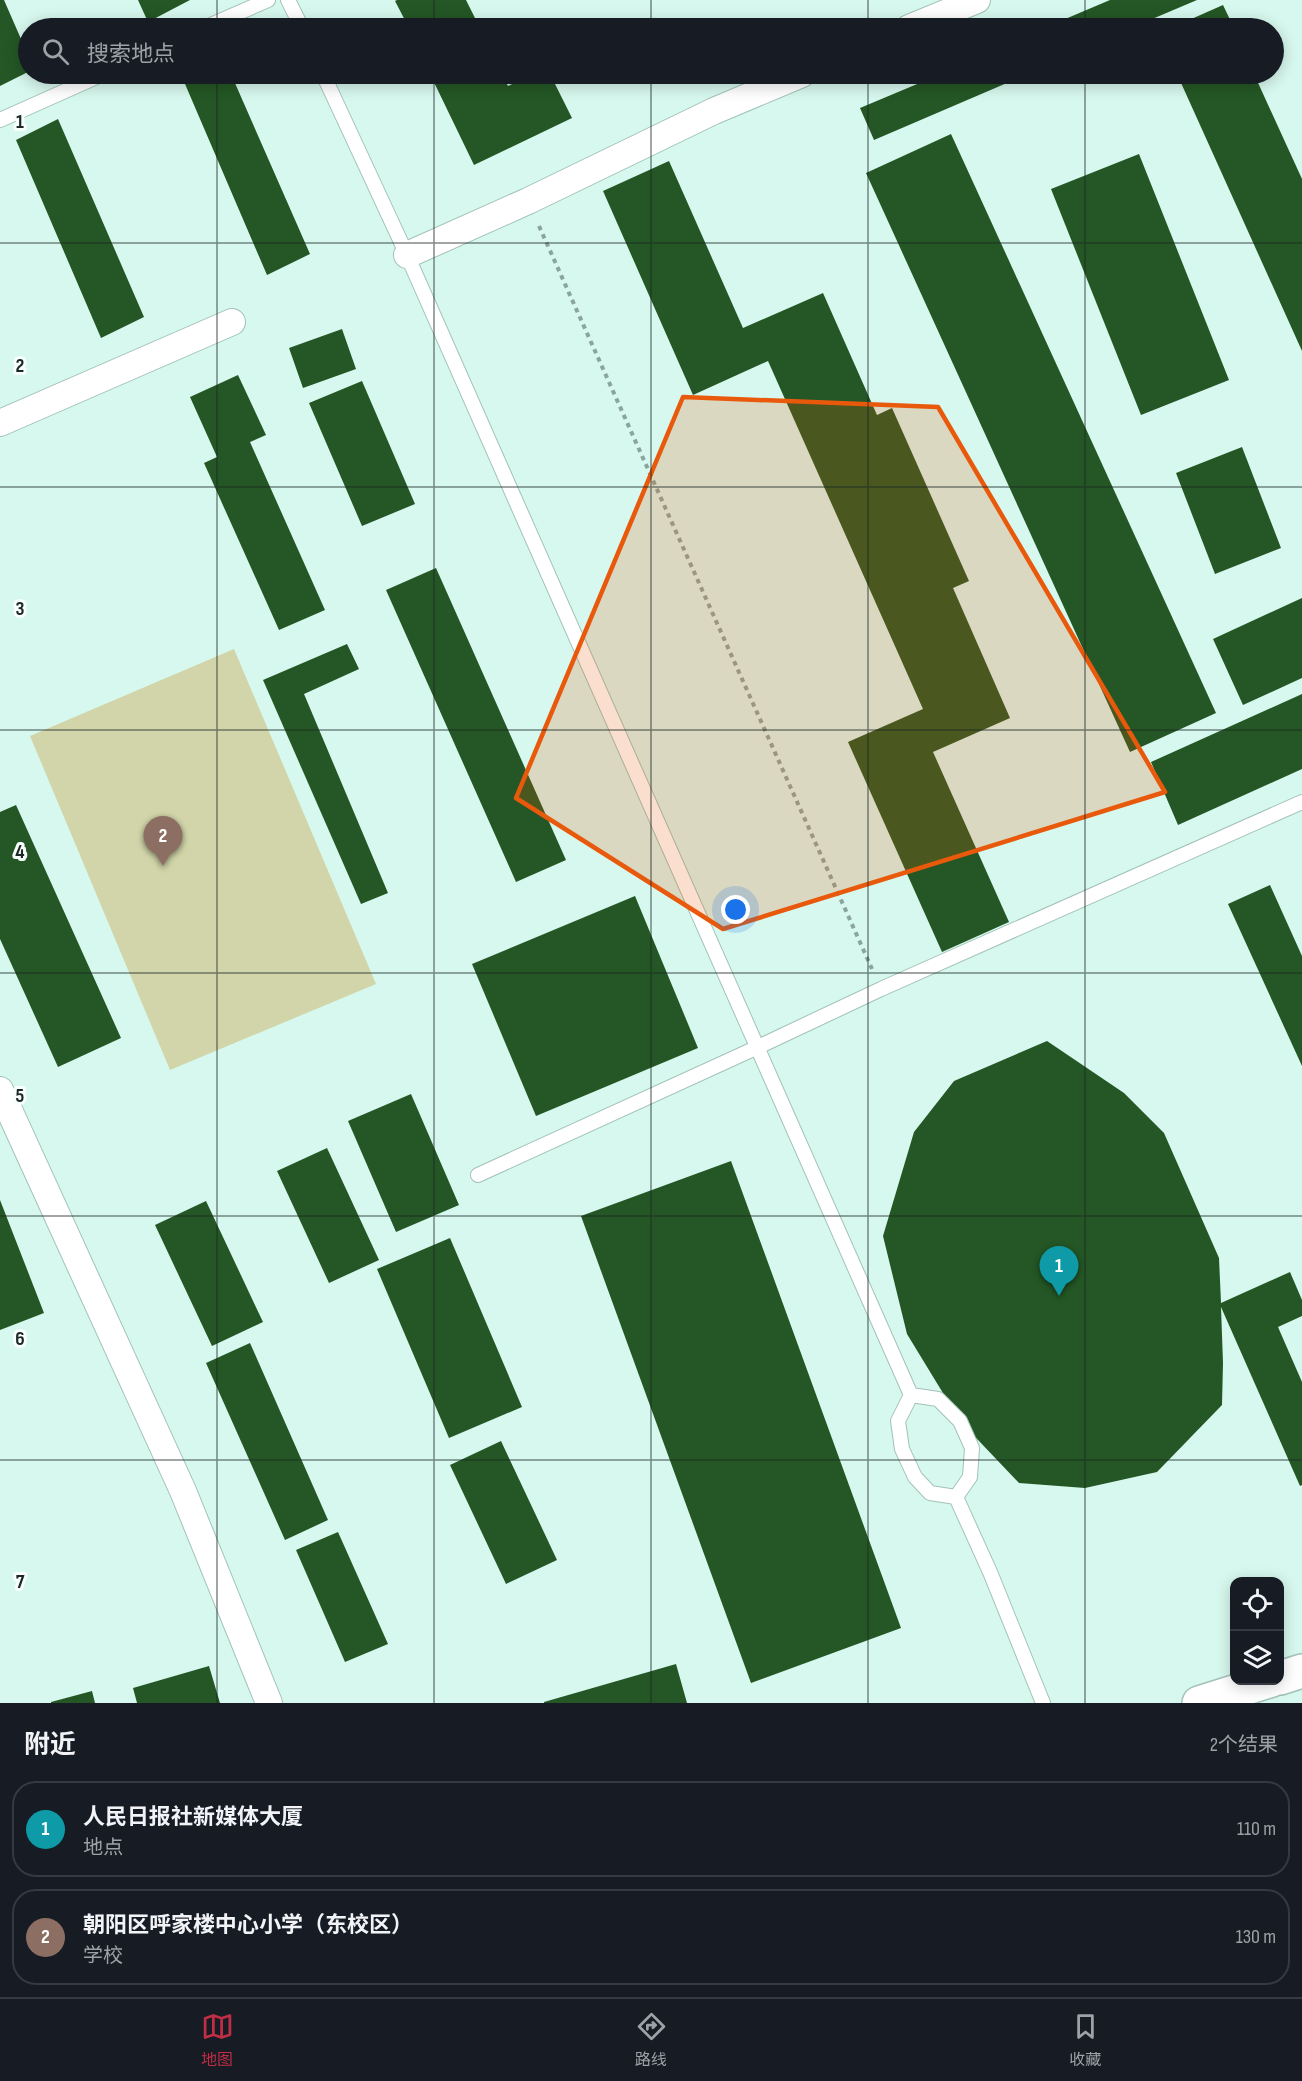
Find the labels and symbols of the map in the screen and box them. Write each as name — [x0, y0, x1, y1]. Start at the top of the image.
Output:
text: 1 — [16, 110, 24, 134]
text: 2 — [16, 354, 24, 378]
text: 3 — [16, 597, 25, 621]
pin: 2 — [144, 816, 182, 866]
text: 4 — [15, 840, 25, 864]
your location — [721, 895, 750, 924]
text: 5 — [16, 1084, 25, 1108]
pin: 1 — [1040, 1246, 1078, 1296]
text: 6 — [15, 1327, 25, 1351]
text: 7 — [16, 1570, 25, 1594]

